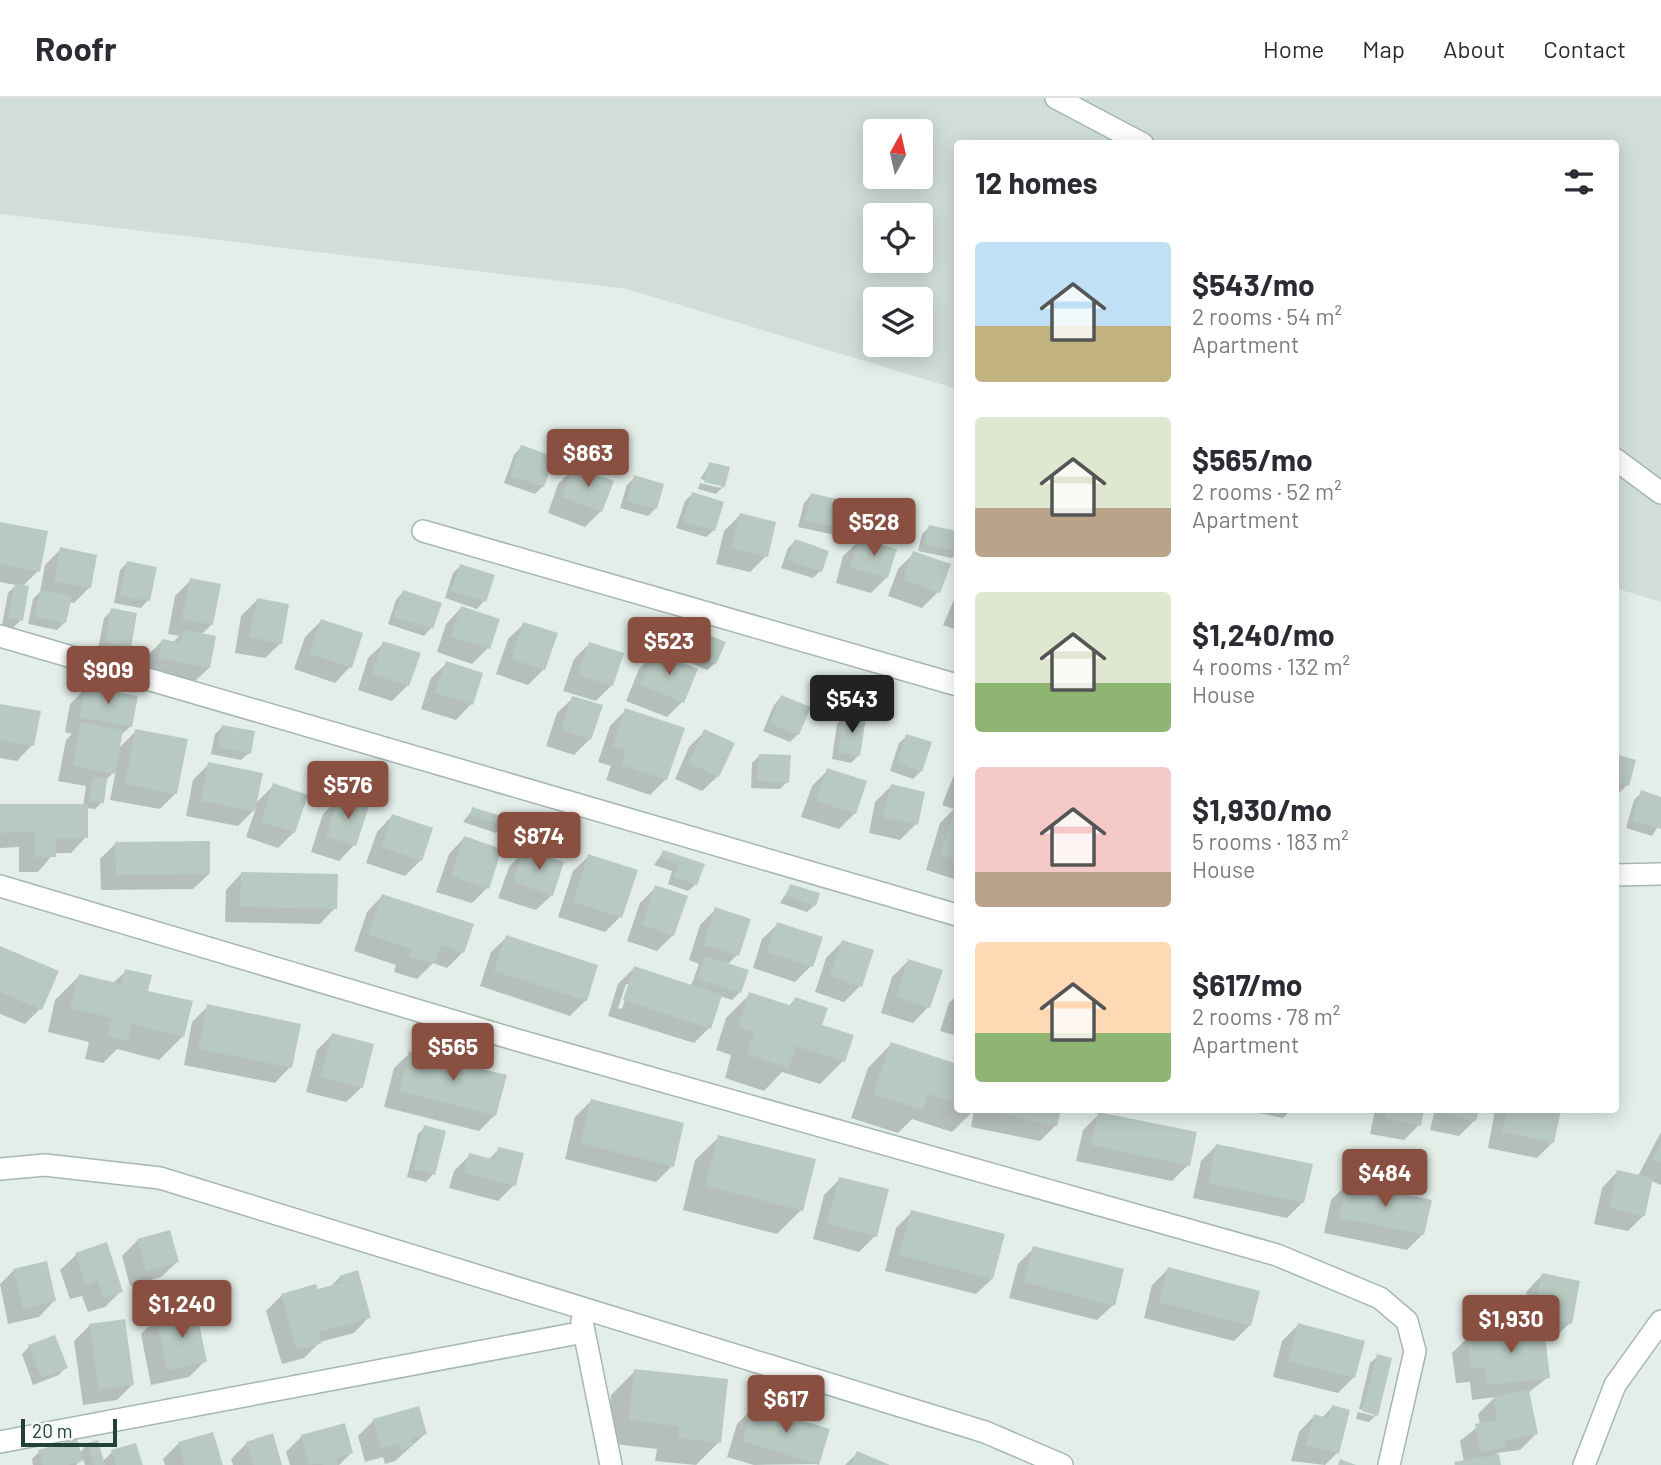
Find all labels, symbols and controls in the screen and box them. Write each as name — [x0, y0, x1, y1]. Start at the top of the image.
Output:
text: Roofr — [35, 28, 117, 68]
text: Home — [1263, 34, 1324, 63]
text: Map — [1362, 34, 1405, 63]
text: About — [1443, 34, 1505, 63]
text: Contact — [1543, 34, 1626, 63]
north arrow — [863, 119, 933, 189]
map controls — [863, 119, 933, 357]
icon: filters — [1560, 163, 1598, 201]
text: 12 homes — [975, 164, 1098, 200]
button: locate — [863, 203, 933, 273]
text: $543/mo — [1192, 266, 1315, 302]
icon: home — [1031, 270, 1115, 354]
button: layers — [863, 287, 933, 357]
text: 2 rooms · 54 m² — [1192, 302, 1342, 330]
text: Apartment — [1192, 330, 1299, 358]
pin: $863 — [547, 430, 629, 489]
text: $863 — [563, 438, 613, 466]
text: $565/mo — [1192, 441, 1313, 477]
icon: home — [1031, 445, 1115, 529]
text: 2 rooms · 52 m² — [1192, 477, 1342, 505]
pin: $528 — [833, 498, 915, 558]
text: Apartment — [1192, 505, 1299, 533]
text: $528 — [849, 507, 899, 535]
text: $1,240/mo — [1192, 616, 1335, 652]
pin: $523 — [628, 618, 710, 677]
icon: home — [1031, 620, 1115, 704]
text: $523 — [644, 626, 694, 654]
pin: $909 — [67, 646, 149, 706]
text: 4 rooms · 132 m² — [1192, 652, 1350, 680]
text: $909 — [83, 655, 133, 683]
pin: $543 — [811, 676, 893, 735]
text: House — [1192, 680, 1255, 708]
text: $543 — [826, 684, 878, 712]
pin: $576 — [307, 762, 389, 821]
text: $576 — [323, 770, 373, 798]
text: $1,930/mo — [1192, 791, 1332, 827]
icon: home — [1031, 795, 1115, 879]
pin: $874 — [498, 812, 580, 872]
text: $874 — [514, 821, 564, 849]
text: 5 rooms · 183 m² — [1192, 827, 1349, 855]
text: House — [1192, 855, 1255, 883]
text: $617/mo — [1192, 966, 1303, 1002]
icon: home — [1031, 970, 1115, 1054]
text: 2 rooms · 78 m² — [1192, 1002, 1340, 1030]
pin: $565 — [412, 1024, 494, 1083]
text: Apartment — [1192, 1030, 1299, 1058]
text: $565 — [428, 1032, 478, 1060]
pin: $484 — [1344, 1150, 1426, 1209]
text: $484 — [1358, 1158, 1412, 1186]
pin: $1,240 — [125, 1280, 239, 1340]
text: $1,240 — [148, 1289, 216, 1317]
pin: $1,930 — [1454, 1296, 1568, 1355]
text: $1,930 — [1478, 1304, 1544, 1332]
pin: $617 — [745, 1376, 827, 1435]
text: $617 — [764, 1384, 808, 1412]
scale bar — [21, 1416, 117, 1448]
text: 20 m — [32, 1419, 72, 1442]

